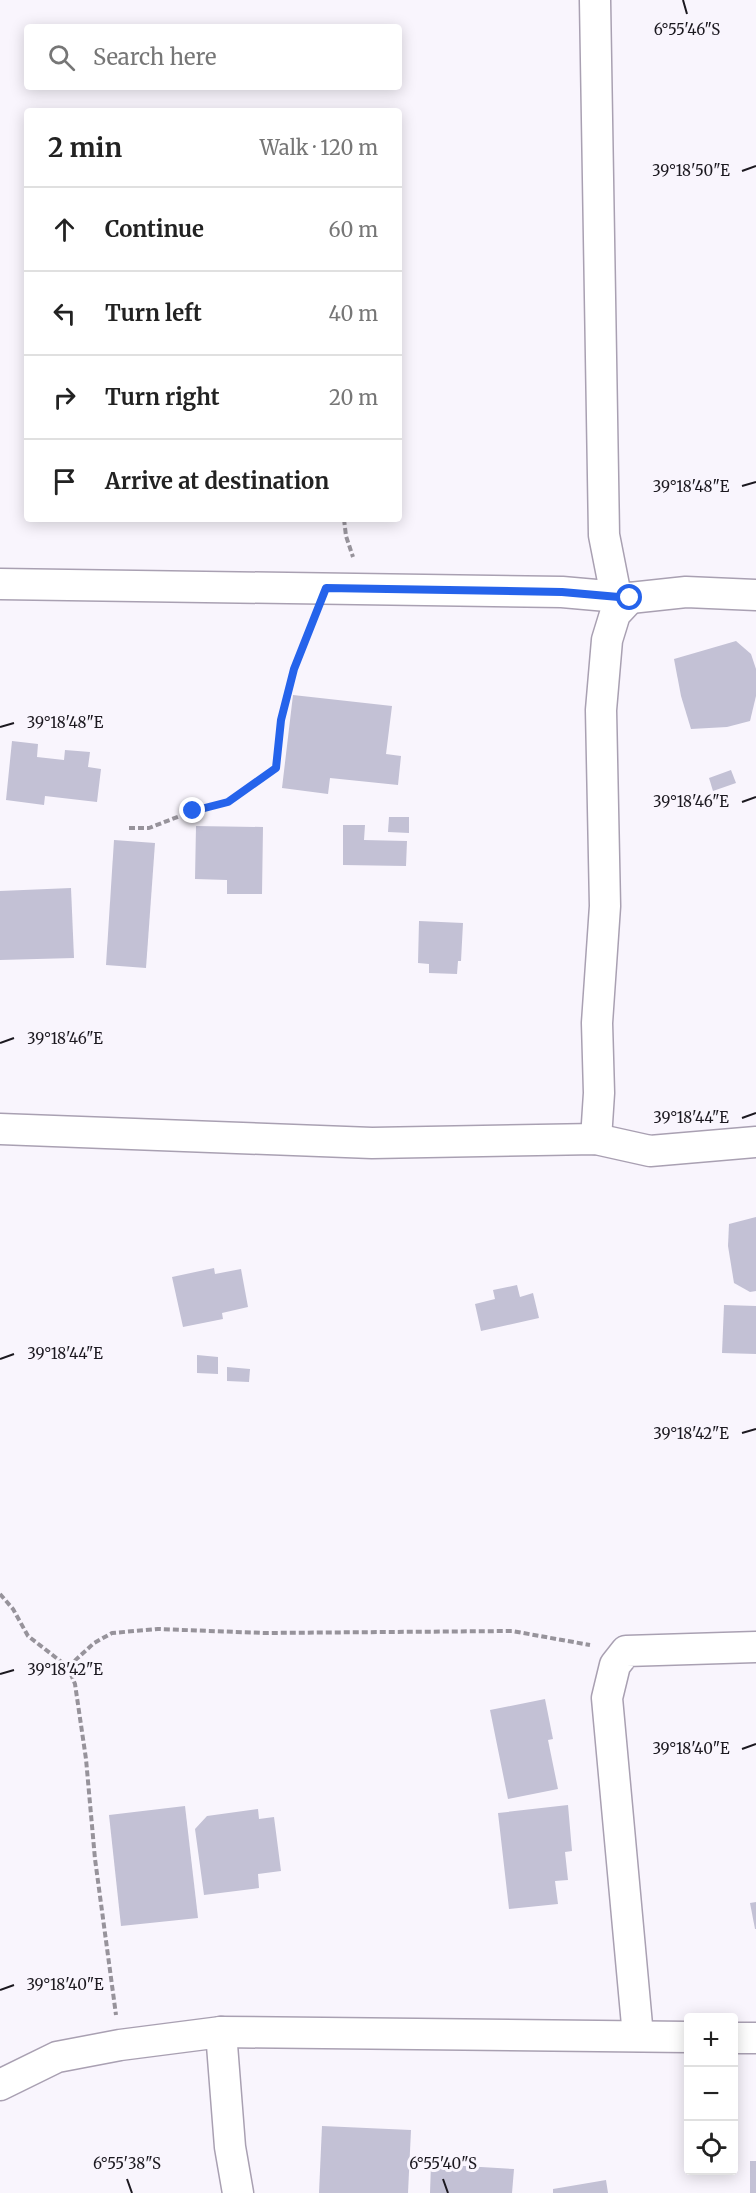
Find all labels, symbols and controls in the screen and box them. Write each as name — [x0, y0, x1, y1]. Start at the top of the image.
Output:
text: 6°55'46"S — [654, 20, 720, 39]
search box — [24, 24, 402, 90]
icon: search — [45, 41, 78, 74]
text: Search here — [93, 43, 216, 71]
text: 2 min — [48, 131, 122, 164]
text: Walk · 120 m — [260, 135, 378, 160]
text: 39°18'50"E — [652, 161, 730, 180]
icon: ahead — [48, 213, 81, 246]
text: Continue — [105, 215, 204, 243]
text: 60 m — [328, 217, 378, 242]
icon: left — [48, 297, 81, 330]
text: Turn left — [105, 299, 202, 327]
text: 40 m — [328, 301, 378, 326]
icon: right — [48, 381, 81, 414]
text: Turn right — [105, 383, 219, 411]
text: 20 m — [329, 385, 378, 410]
icon: arrive — [48, 465, 81, 498]
text: Arrive at destination — [105, 467, 329, 495]
text: 39°18'48"E — [653, 477, 730, 496]
route start — [616, 584, 642, 610]
text: 39°18'48"E — [27, 713, 104, 732]
text: 39°18'46"E — [653, 792, 729, 811]
route end — [179, 797, 205, 823]
text: 39°18'46"E — [27, 1029, 103, 1048]
text: 39°18'44"E — [653, 1108, 729, 1127]
text: 39°18'44"E — [27, 1344, 103, 1363]
text: 39°18'42"E — [653, 1424, 729, 1443]
text: 39°18'42"E — [27, 1660, 103, 1679]
text: 39°18'40"E — [652, 1739, 730, 1758]
text: 39°18'40"E — [26, 1975, 104, 1994]
map controls — [684, 2013, 738, 2175]
button: + — [684, 2013, 738, 2067]
button: − — [684, 2067, 738, 2121]
button: locate — [684, 2121, 738, 2175]
text: 6°55'38"S — [93, 2154, 161, 2173]
text: 6°55'40"S — [409, 2154, 477, 2173]

